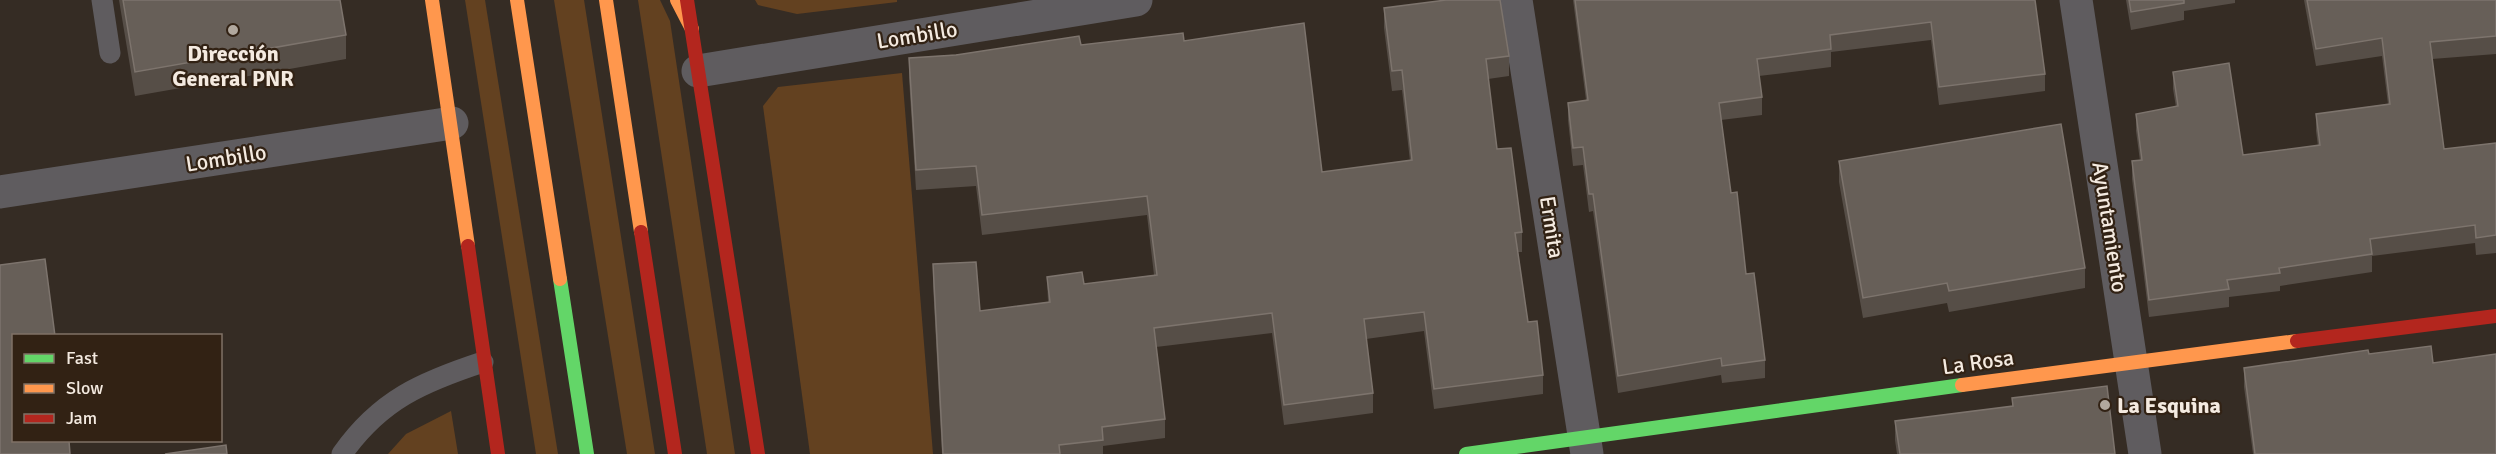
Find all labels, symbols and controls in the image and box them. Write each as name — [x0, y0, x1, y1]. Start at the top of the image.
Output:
street label: Lombillo — [875, 15, 959, 55]
marker: Dirección General PNR — [226, 23, 240, 37]
place label: Dirección General PNR — [172, 40, 294, 92]
street label: Lombillo — [184, 138, 268, 178]
street label: Ayuntamiento — [2086, 160, 2134, 294]
street label: Ermita — [1534, 194, 1570, 260]
legend — [12, 334, 222, 442]
street label: La Rosa — [1940, 344, 2016, 380]
text: Fast — [66, 347, 98, 369]
text: Slow — [66, 377, 103, 399]
place label: La Esquina — [2117, 392, 2221, 419]
marker: La Esquina — [2098, 398, 2112, 412]
text: Jam — [66, 407, 97, 429]

